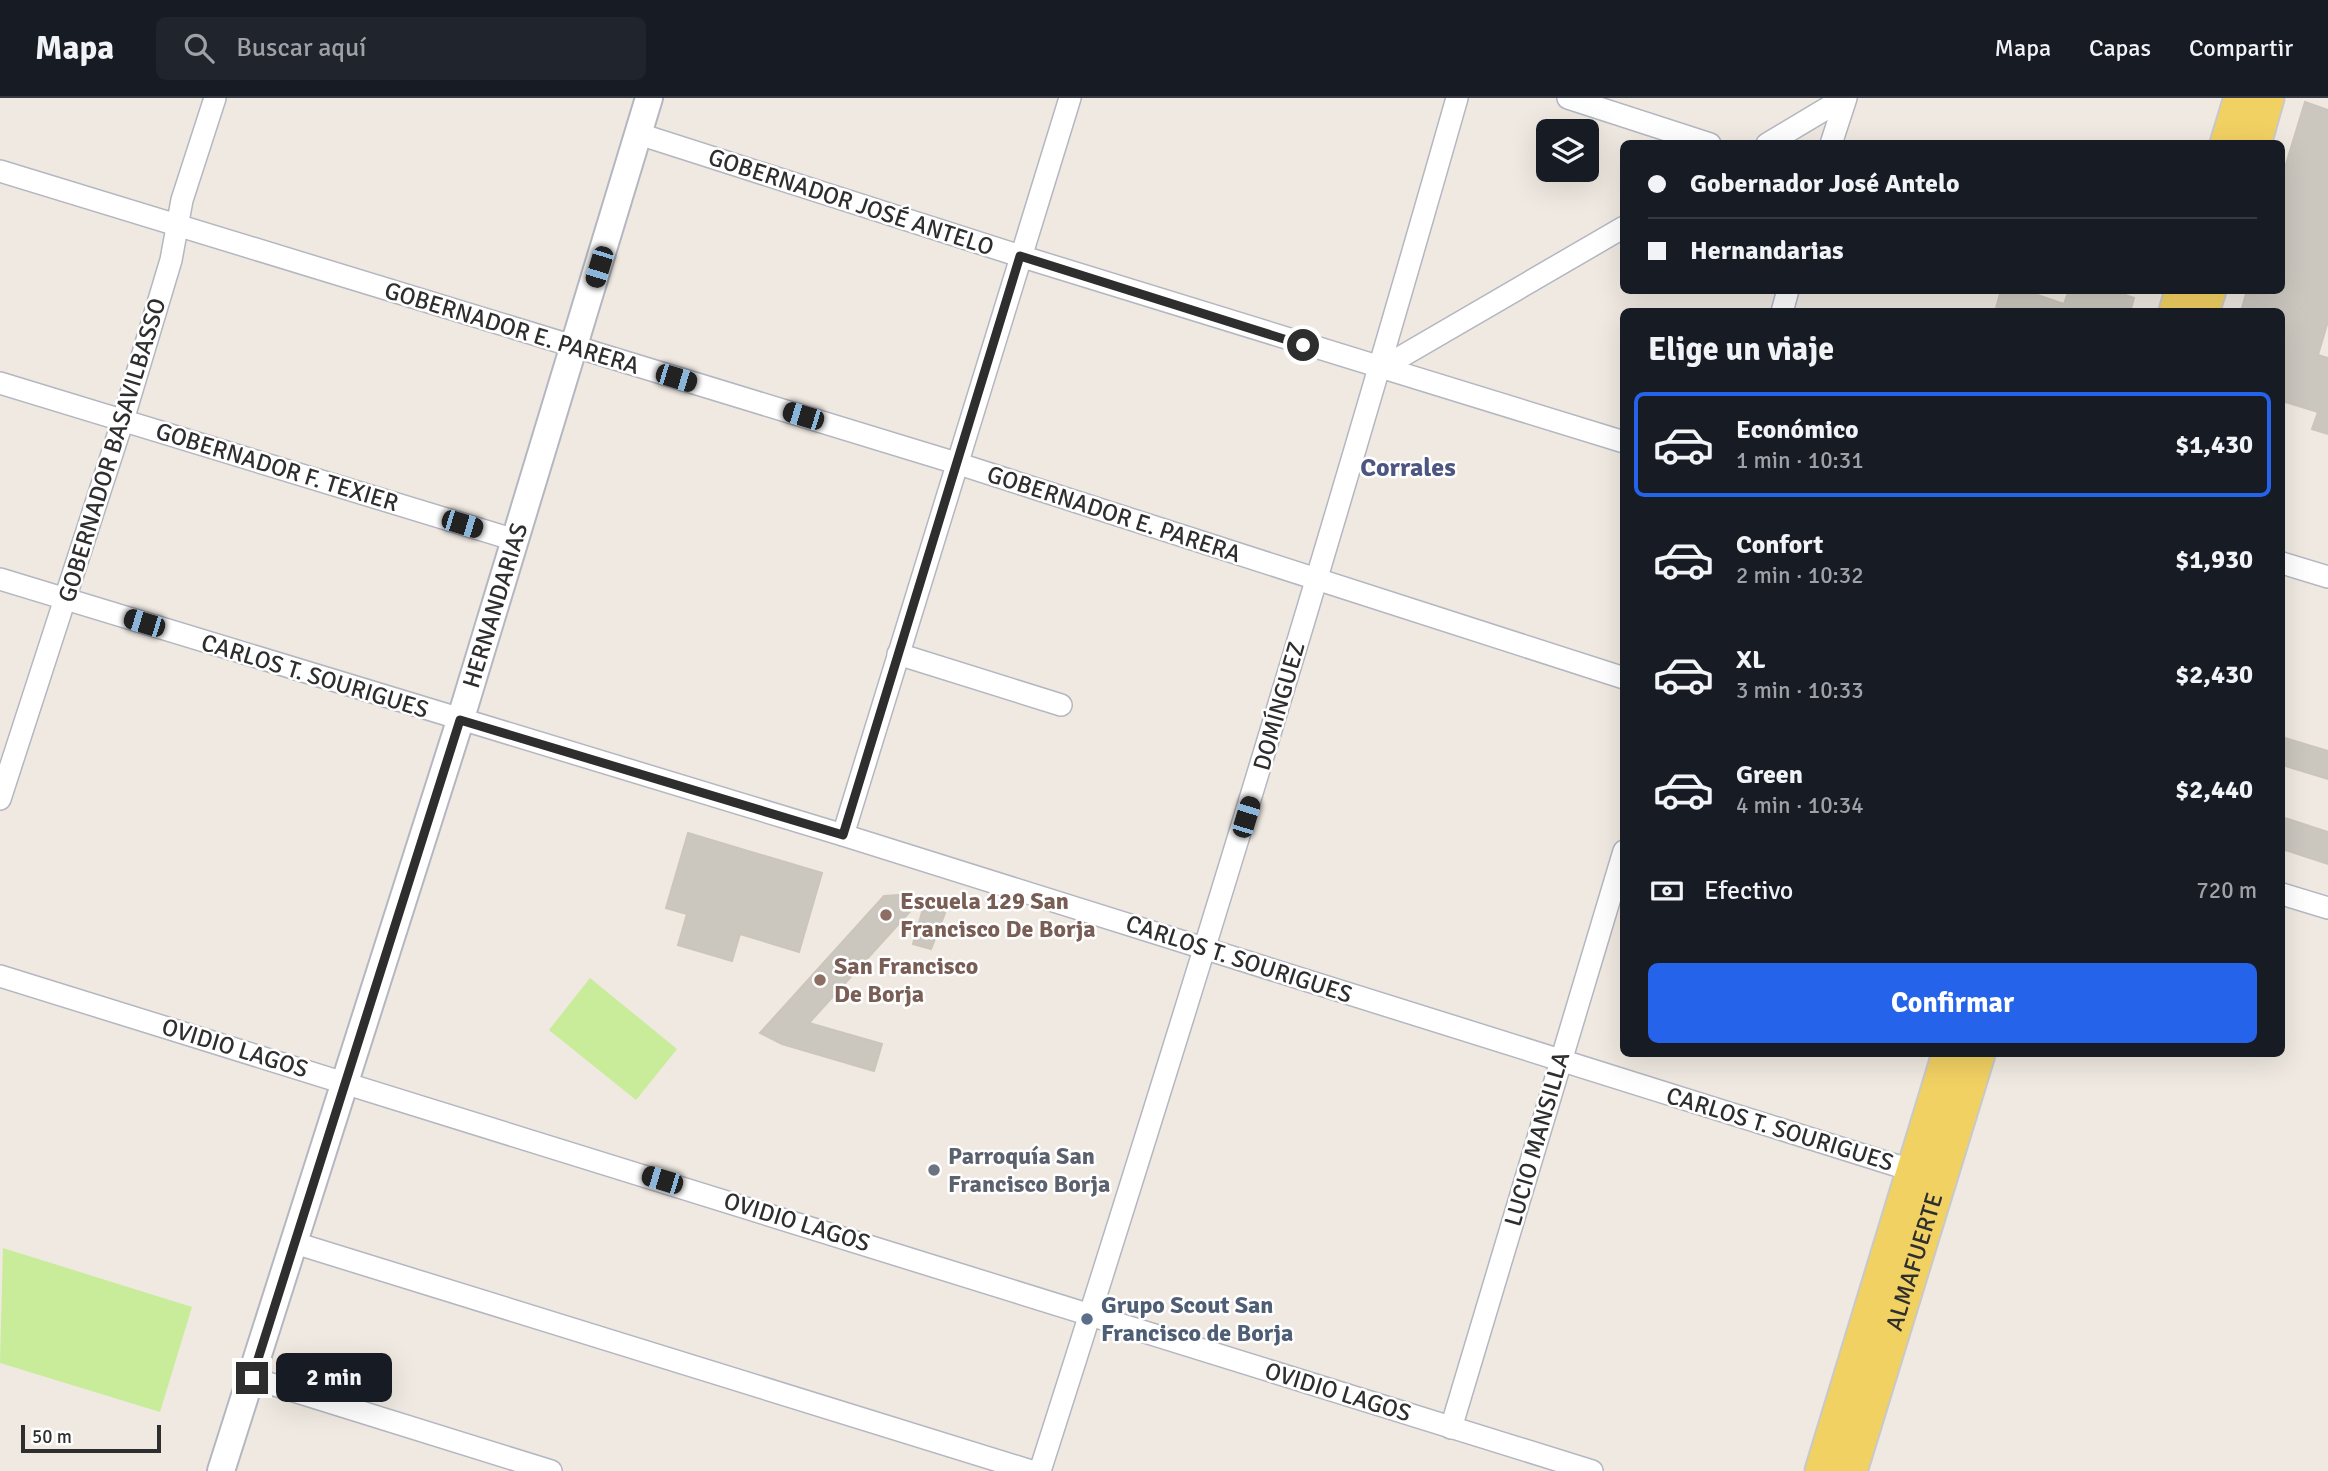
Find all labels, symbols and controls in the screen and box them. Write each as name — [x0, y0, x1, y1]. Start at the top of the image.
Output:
search box — [156, 17, 646, 80]
text: Mapa — [35, 28, 114, 69]
icon: search — [180, 29, 218, 67]
text: Buscar aquí — [236, 32, 366, 64]
text: Mapa — [1995, 33, 2051, 63]
text: Capas — [2089, 33, 2151, 63]
text: Compartir — [2189, 33, 2293, 63]
map controls — [1536, 119, 1599, 182]
button: layers — [1536, 119, 1599, 182]
street label: GOBERNADOR JOSÉ ANTELO — [704, 142, 998, 262]
text: Gobernador José Antelo — [1690, 168, 1959, 200]
text: Hernandarias — [1690, 235, 1844, 267]
car — [583, 244, 616, 290]
street label: GOBERNADOR E. PARERA — [381, 275, 643, 381]
street label: GOBERNADOR BASAVILBASSO — [51, 294, 173, 606]
route start — [1287, 329, 1319, 361]
text: Elige un viaje — [1648, 330, 1834, 369]
car — [653, 362, 700, 394]
car — [780, 400, 827, 432]
icon: car — [1652, 413, 1715, 476]
text: Económico — [1736, 414, 1859, 446]
street label: GOBERNADOR F. TEXIER — [152, 416, 402, 518]
text: $1,430 — [2175, 429, 2253, 461]
text: 1 min · 10:31 — [1736, 446, 1864, 475]
district label: Corrales — [1360, 452, 1456, 484]
street label: GOBERNADOR E. PARERA — [983, 459, 1245, 569]
car — [439, 508, 486, 540]
street label: HERNANDARIAS — [456, 519, 534, 692]
icon: car — [1652, 528, 1715, 591]
text: Confort — [1736, 529, 1823, 561]
text: $1,930 — [2175, 544, 2253, 576]
text: 2 min · 10:32 — [1736, 561, 1864, 590]
car — [121, 607, 168, 639]
street label: CARLOS T. SOURIGUES — [198, 627, 432, 725]
street label: DOMÍNGUEZ — [1246, 638, 1312, 774]
icon: car — [1652, 643, 1715, 706]
text: XL — [1736, 644, 1766, 676]
text: $2,430 — [2175, 659, 2253, 691]
text: 3 min · 10:33 — [1736, 676, 1864, 705]
icon: car — [1652, 758, 1715, 821]
text: Green — [1736, 759, 1803, 791]
text: $2,440 — [2175, 774, 2253, 806]
text: 4 min · 10:34 — [1736, 791, 1864, 820]
car — [1230, 794, 1263, 840]
icon: cash — [1648, 872, 1686, 910]
text: Efectivo — [1704, 875, 1793, 907]
text: 720 m — [2196, 876, 2257, 905]
place label: Escuela 129 San Francisco De Borja — [900, 886, 1096, 944]
marker: Escuela 129 San Francisco De Borja — [878, 907, 894, 923]
street label: CARLOS T. SOURIGUES — [1122, 908, 1356, 1010]
place label: San Francisco De Borja — [834, 951, 978, 1009]
button: Confirmar — [1648, 963, 2257, 1043]
marker: San Francisco De Borja — [812, 972, 828, 988]
street label: OVIDIO LAGOS — [158, 1012, 312, 1084]
street label: LUCIO MANSILLA — [1498, 1048, 1576, 1230]
street label: CARLOS T. SOURIGUES — [1663, 1080, 1897, 1178]
place label: Parroquía San Francisco Borja — [948, 1141, 1110, 1199]
marker: Parroquía San Francisco Borja — [926, 1162, 942, 1178]
car — [639, 1164, 686, 1196]
street label: OVIDIO LAGOS — [720, 1186, 874, 1258]
street label: ALMAFUERTE — [1879, 1189, 1950, 1334]
place label: Grupo Scout San Francisco de Borja — [1101, 1290, 1293, 1348]
marker: Grupo Scout San Francisco de Borja — [1079, 1311, 1095, 1327]
callout: 2 min — [276, 1354, 392, 1402]
street label: OVIDIO LAGOS — [1261, 1356, 1415, 1428]
route end — [236, 1362, 268, 1394]
text: 2 min — [306, 1363, 362, 1392]
scale bar — [21, 1422, 161, 1454]
text: 50 m — [32, 1425, 72, 1449]

